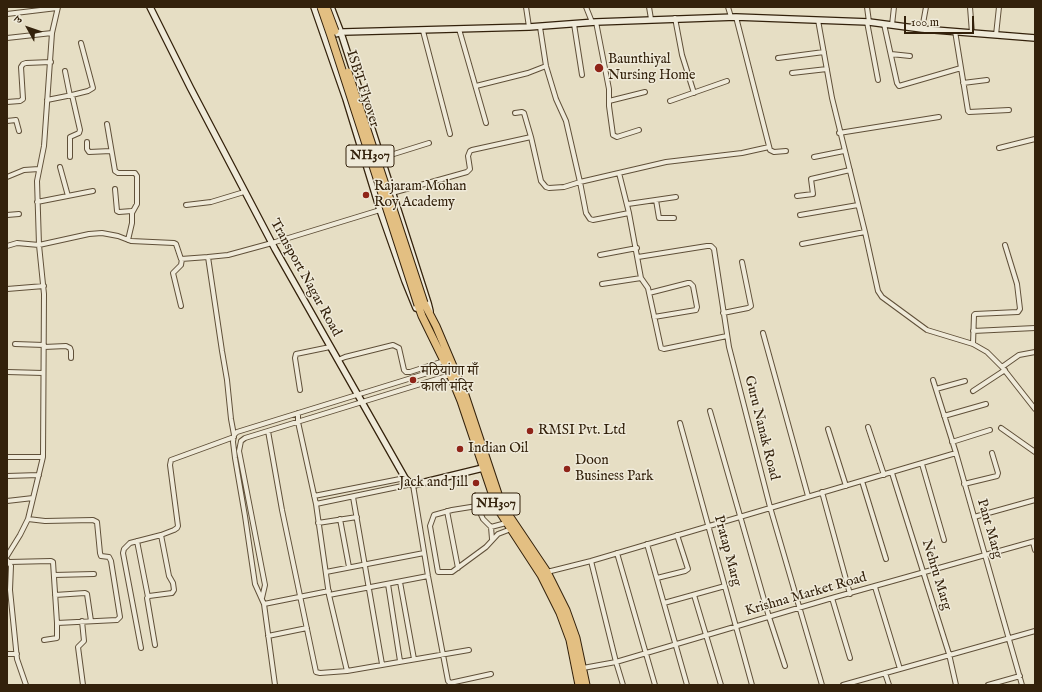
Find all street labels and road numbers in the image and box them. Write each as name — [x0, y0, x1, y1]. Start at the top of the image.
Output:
street label: ISBT Flyover — [342, 48, 382, 130]
road number: NH307 — [346, 145, 394, 167]
street label: Transport Nagar Road — [266, 216, 344, 340]
street label: Guru Nanak Road — [740, 374, 782, 482]
road number: NH307 — [472, 493, 520, 515]
street label: Pant Marg — [972, 497, 1006, 561]
street label: Pratap Marg — [709, 514, 745, 588]
street label: Nehru Marg — [917, 538, 955, 612]
street label: Krishna Market Road — [743, 570, 869, 620]

